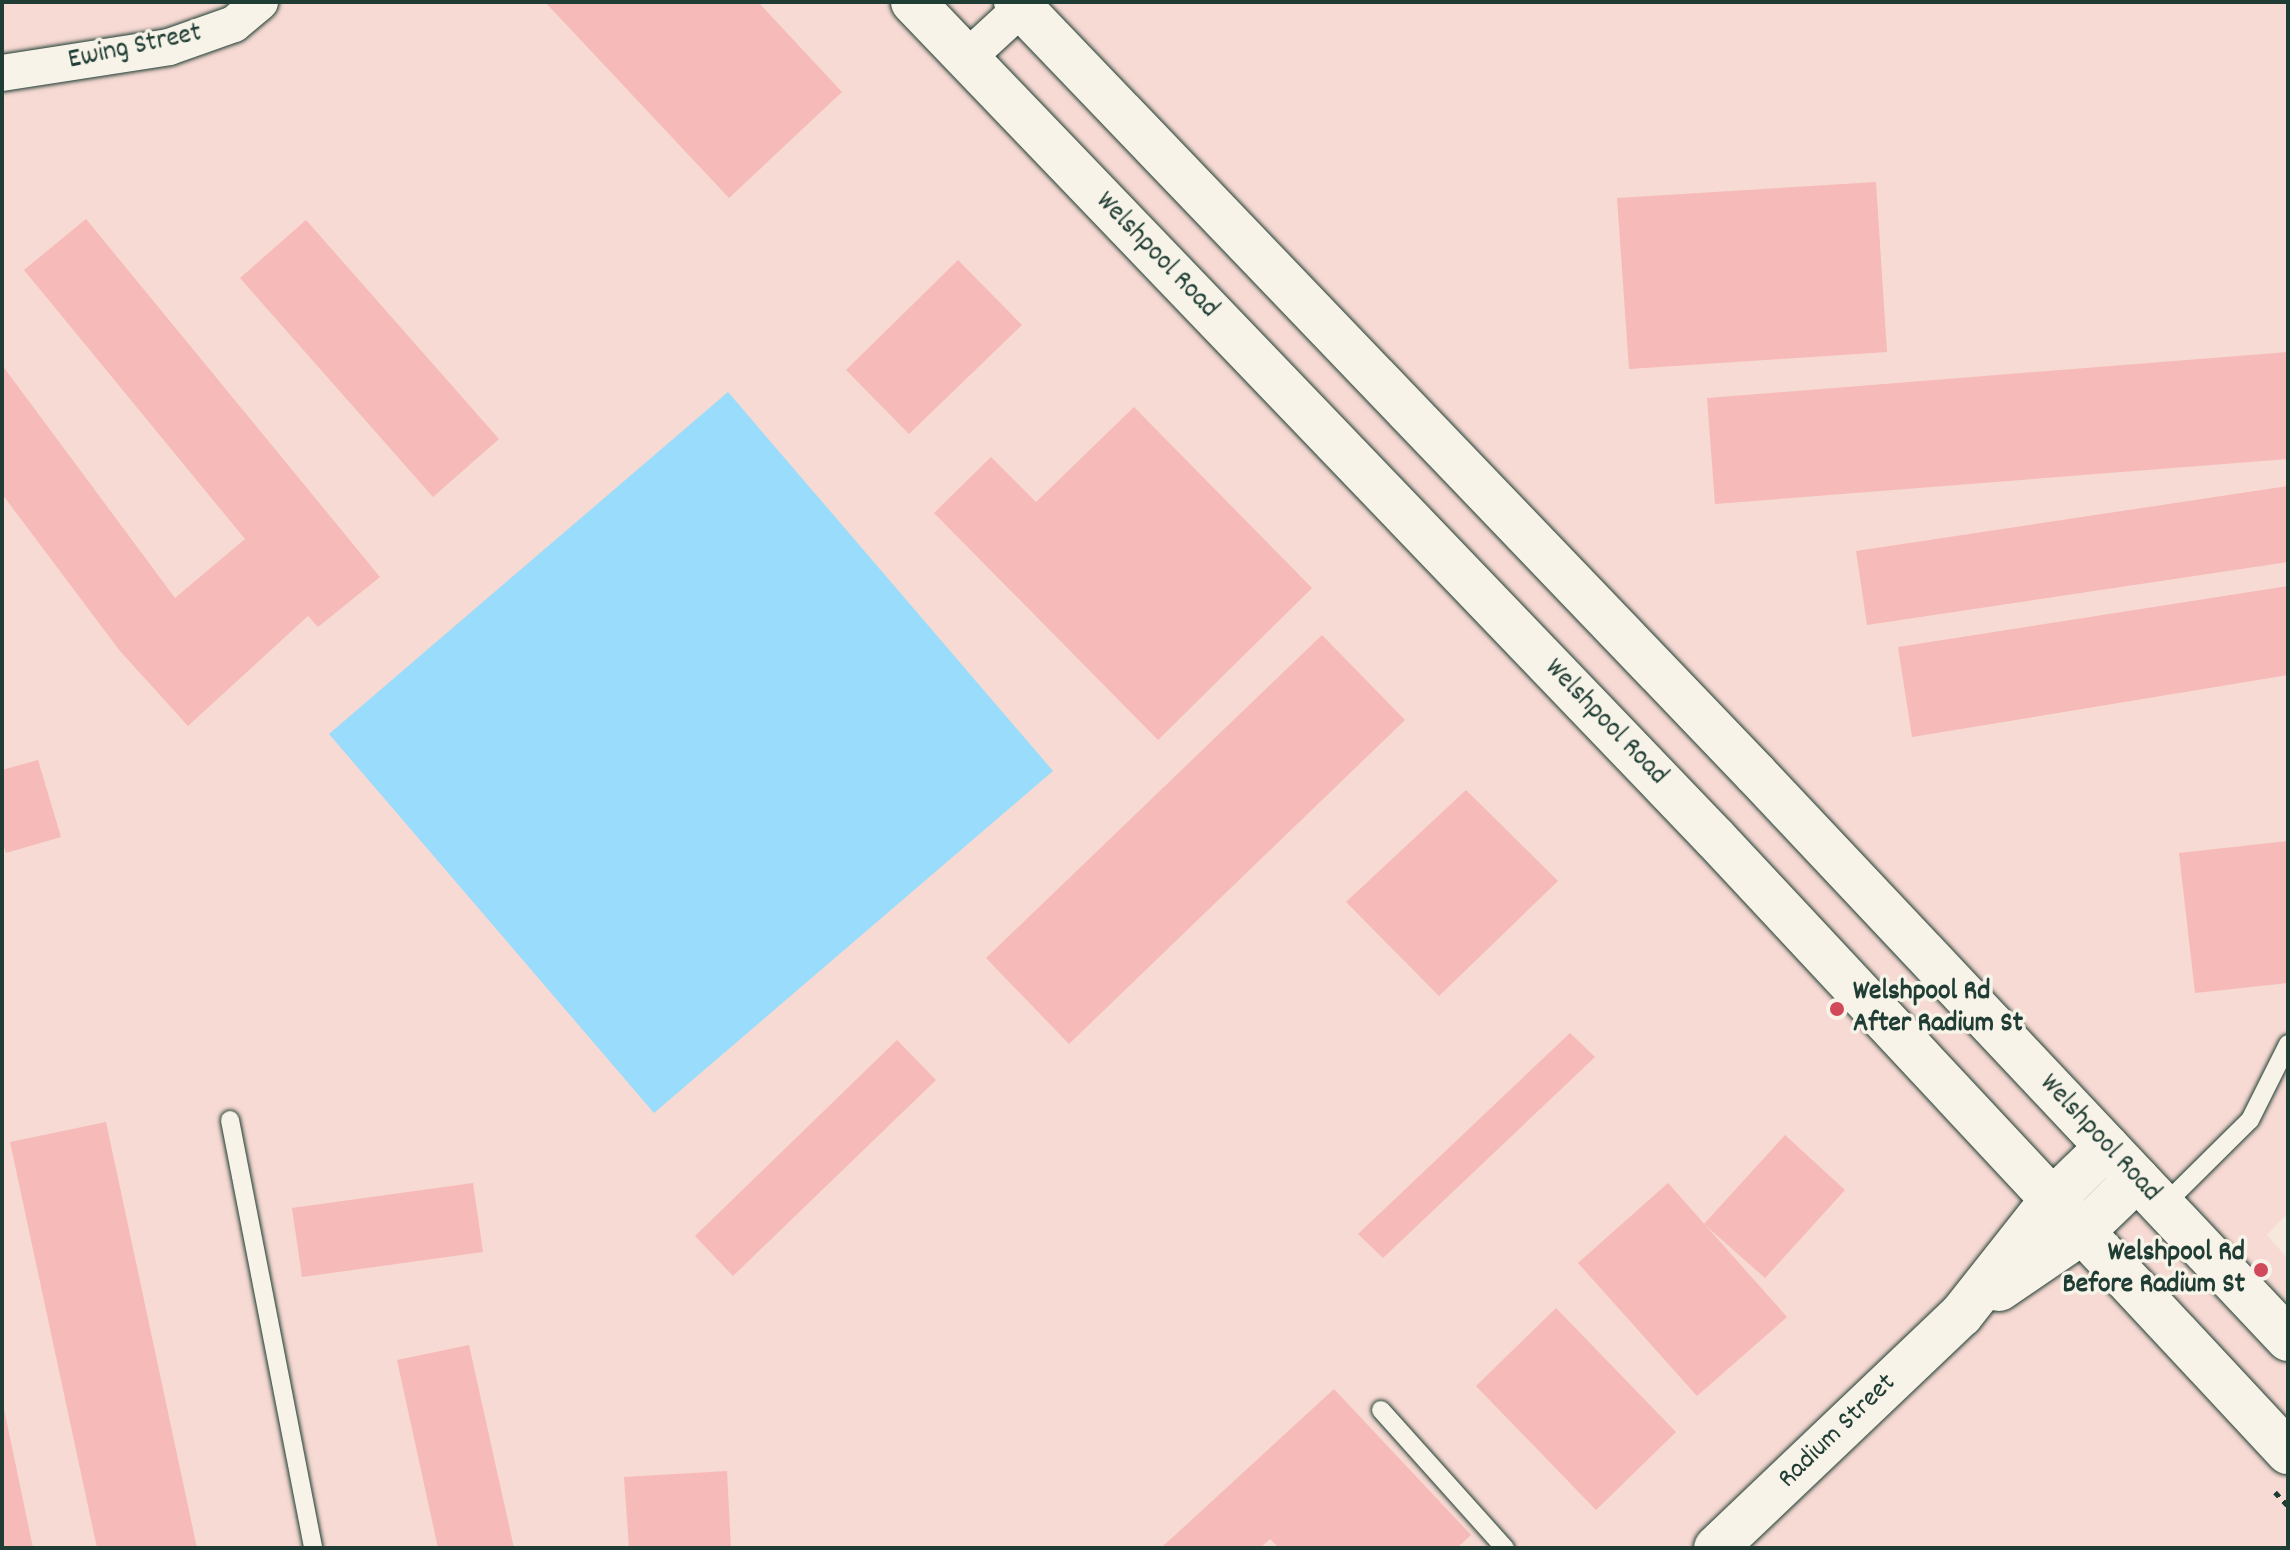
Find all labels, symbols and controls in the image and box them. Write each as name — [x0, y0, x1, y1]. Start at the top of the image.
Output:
street label: Ewing Street — [65, 17, 205, 79]
street label: Welshpool Road — [1087, 186, 1225, 326]
street label: Welshpool Road — [1536, 653, 1674, 793]
place label: Welshpool Rd After Radium St — [1853, 976, 2023, 1042]
marker: Welshpool Rd After Radium St — [1828, 1000, 1846, 1018]
street label: Welshpool Road — [2031, 1068, 2167, 1210]
place label: Welshpool Rd Before Radium St — [2063, 1237, 2245, 1303]
marker: Welshpool Rd Before Radium St — [2252, 1261, 2270, 1279]
street label: Radium Street — [1772, 1368, 1904, 1496]

